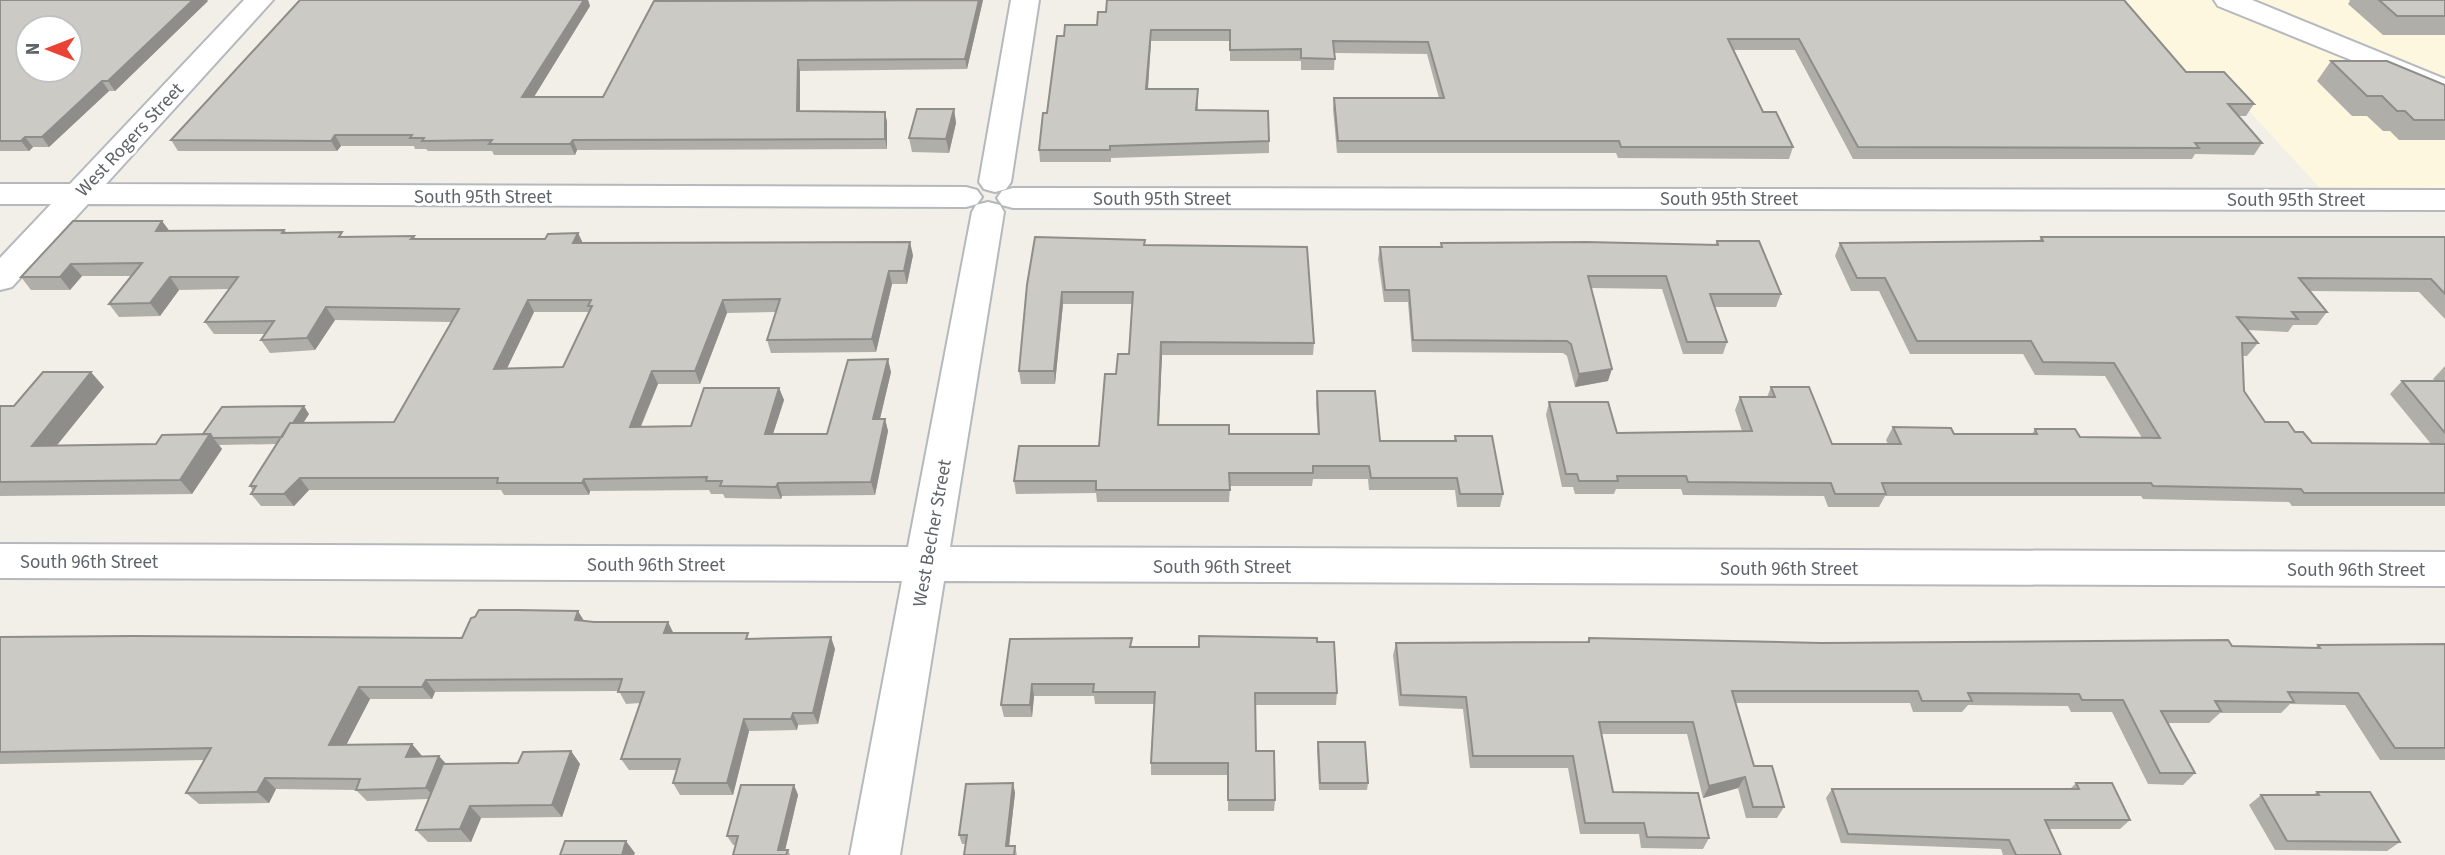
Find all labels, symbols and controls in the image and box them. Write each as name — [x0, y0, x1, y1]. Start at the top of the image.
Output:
north arrow — [14, 14, 84, 84]
text: N — [20, 43, 47, 55]
street label: West Rogers Street — [70, 76, 191, 203]
street label: South 95th Street — [414, 184, 553, 211]
street label: South 95th Street — [1093, 186, 1232, 213]
street label: South 95th Street — [1660, 186, 1799, 213]
street label: South 95th Street — [2227, 187, 2366, 214]
street label: West Becher Street — [906, 457, 959, 609]
street label: South 96th Street — [20, 549, 159, 576]
street label: South 96th Street — [587, 552, 726, 579]
street label: South 96th Street — [1153, 554, 1292, 581]
street label: South 96th Street — [1720, 556, 1859, 583]
street label: South 96th Street — [2287, 557, 2426, 584]

